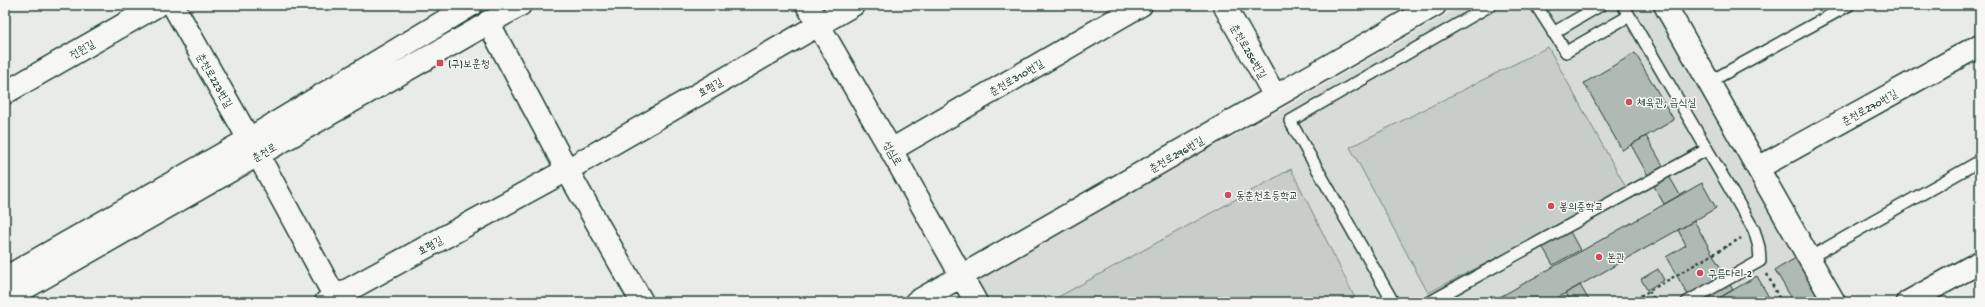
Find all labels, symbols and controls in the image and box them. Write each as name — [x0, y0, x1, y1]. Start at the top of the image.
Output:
street label: 춘천로256번길 — [1227, 22, 1269, 82]
street label: 전원길 — [68, 38, 98, 63]
street label: 춘천로223번길 — [193, 51, 235, 110]
street label: 춘천로310번길 — [987, 57, 1046, 99]
marker: (구)보훈청 — [435, 58, 445, 68]
place label: (구)보훈청 — [448, 58, 490, 71]
street label: 효평길 — [696, 76, 726, 101]
street label: 춘천로270번길 — [1840, 88, 1900, 129]
marker: 체육관, 급식실 — [1624, 97, 1634, 107]
place label: 체육관, 급식실 — [1637, 98, 1696, 110]
street label: 춘천로296번길 — [1147, 134, 1206, 176]
street label: 성심로 — [879, 139, 903, 169]
street label: 춘천로 — [250, 141, 280, 166]
marker: 동춘천초등학교 — [1223, 190, 1233, 200]
place label: 동춘천초등학교 — [1236, 190, 1298, 203]
marker: 봉의중학교 — [1546, 201, 1556, 211]
place label: 봉의중학교 — [1559, 201, 1603, 214]
street label: 효평길 — [416, 234, 446, 258]
marker: 본관 — [1594, 252, 1604, 262]
place label: 본관 — [1607, 252, 1625, 265]
marker: 구름다리-2 — [1695, 268, 1705, 278]
place label: 구름다리-2 — [1708, 268, 1753, 281]

